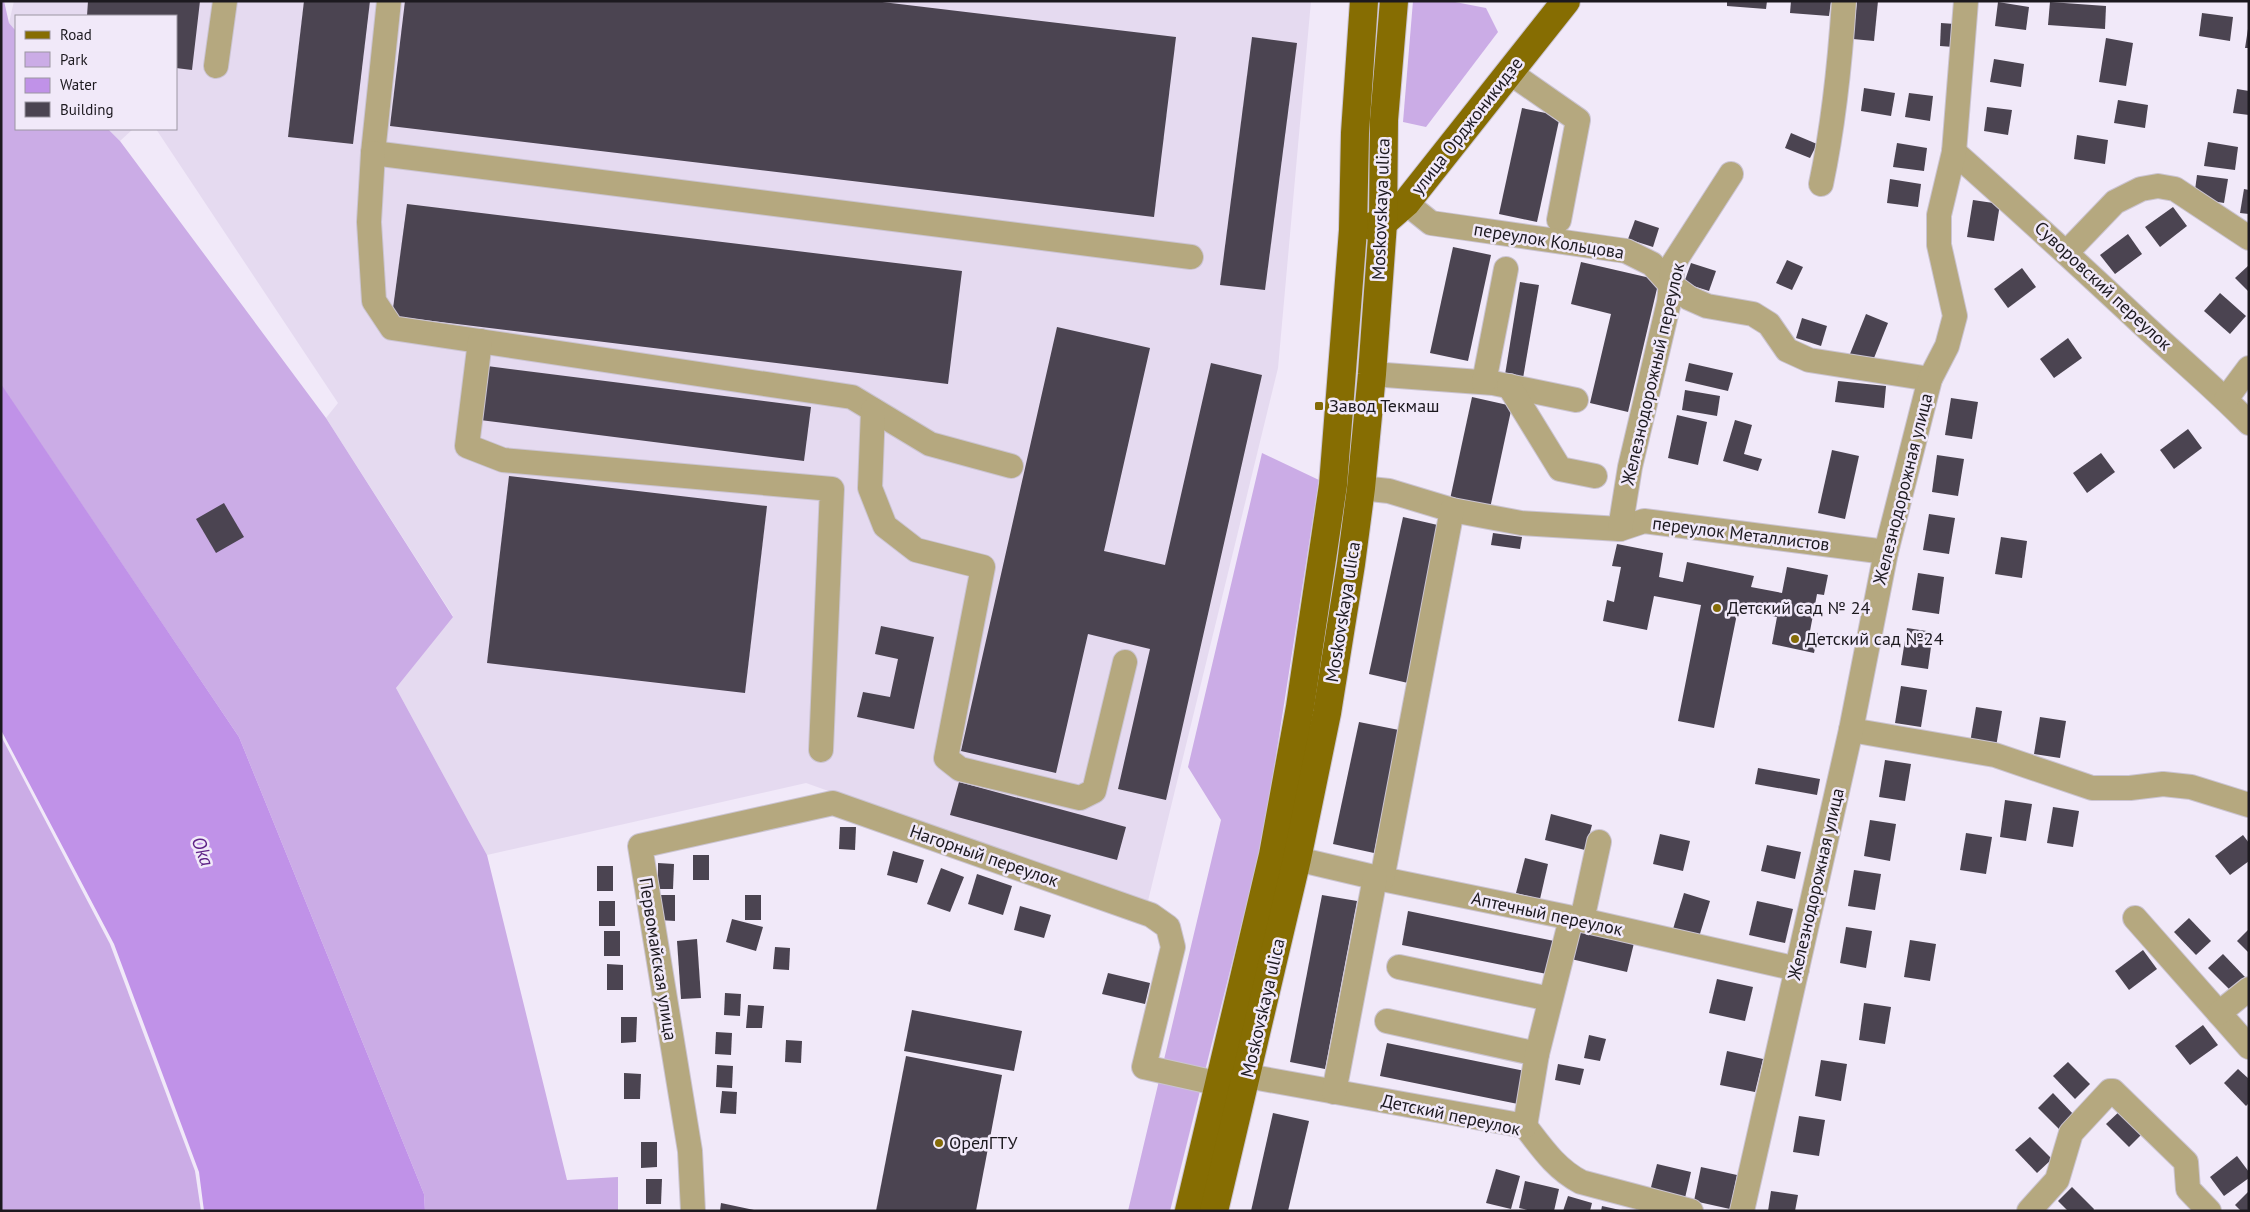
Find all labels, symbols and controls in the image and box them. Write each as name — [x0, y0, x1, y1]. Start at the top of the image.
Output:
legend — [15, 15, 178, 130]
text: Road — [60, 25, 92, 44]
text: Park — [60, 50, 88, 69]
street label: улица Орджоникидзе — [1406, 52, 1528, 199]
text: Water — [60, 75, 97, 94]
text: Building — [60, 100, 114, 119]
street label: Moskovskaya ulica — [1367, 138, 1394, 280]
street label: Суворовский переулок — [2030, 216, 2177, 356]
street label: переулок Кольцова — [1472, 217, 1626, 264]
street label: Железнодорожный переулок — [1615, 260, 1689, 488]
street label: Железнодорожная улица — [1867, 391, 1937, 588]
place label: Завод Текмаш — [1329, 394, 1439, 417]
marker: Завод Текмаш — [1313, 400, 1325, 412]
street label: переулок Металлистов — [1651, 511, 1831, 556]
street label: Moskovskaya ulica — [1320, 540, 1365, 684]
place label: Детский сад № 24 — [1727, 596, 1870, 619]
marker: Детский сад № 24 — [1711, 602, 1723, 614]
place label: Детский сад №24 — [1805, 627, 1944, 650]
marker: Детский сад №24 — [1789, 633, 1801, 645]
street label: Железнодорожная улица — [1782, 786, 1849, 983]
street label: Нагорный переулок — [907, 819, 1062, 892]
water label: Oka — [186, 833, 220, 870]
street label: Первомайская улица — [634, 876, 683, 1042]
street label: Аптечный переулок — [1469, 886, 1625, 941]
street label: Moskovskaya ulica — [1235, 936, 1290, 1080]
street label: Детский переулок — [1379, 1089, 1523, 1141]
place label: ОрелГТУ — [949, 1131, 1017, 1154]
marker: ОрелГТУ — [933, 1137, 945, 1149]

